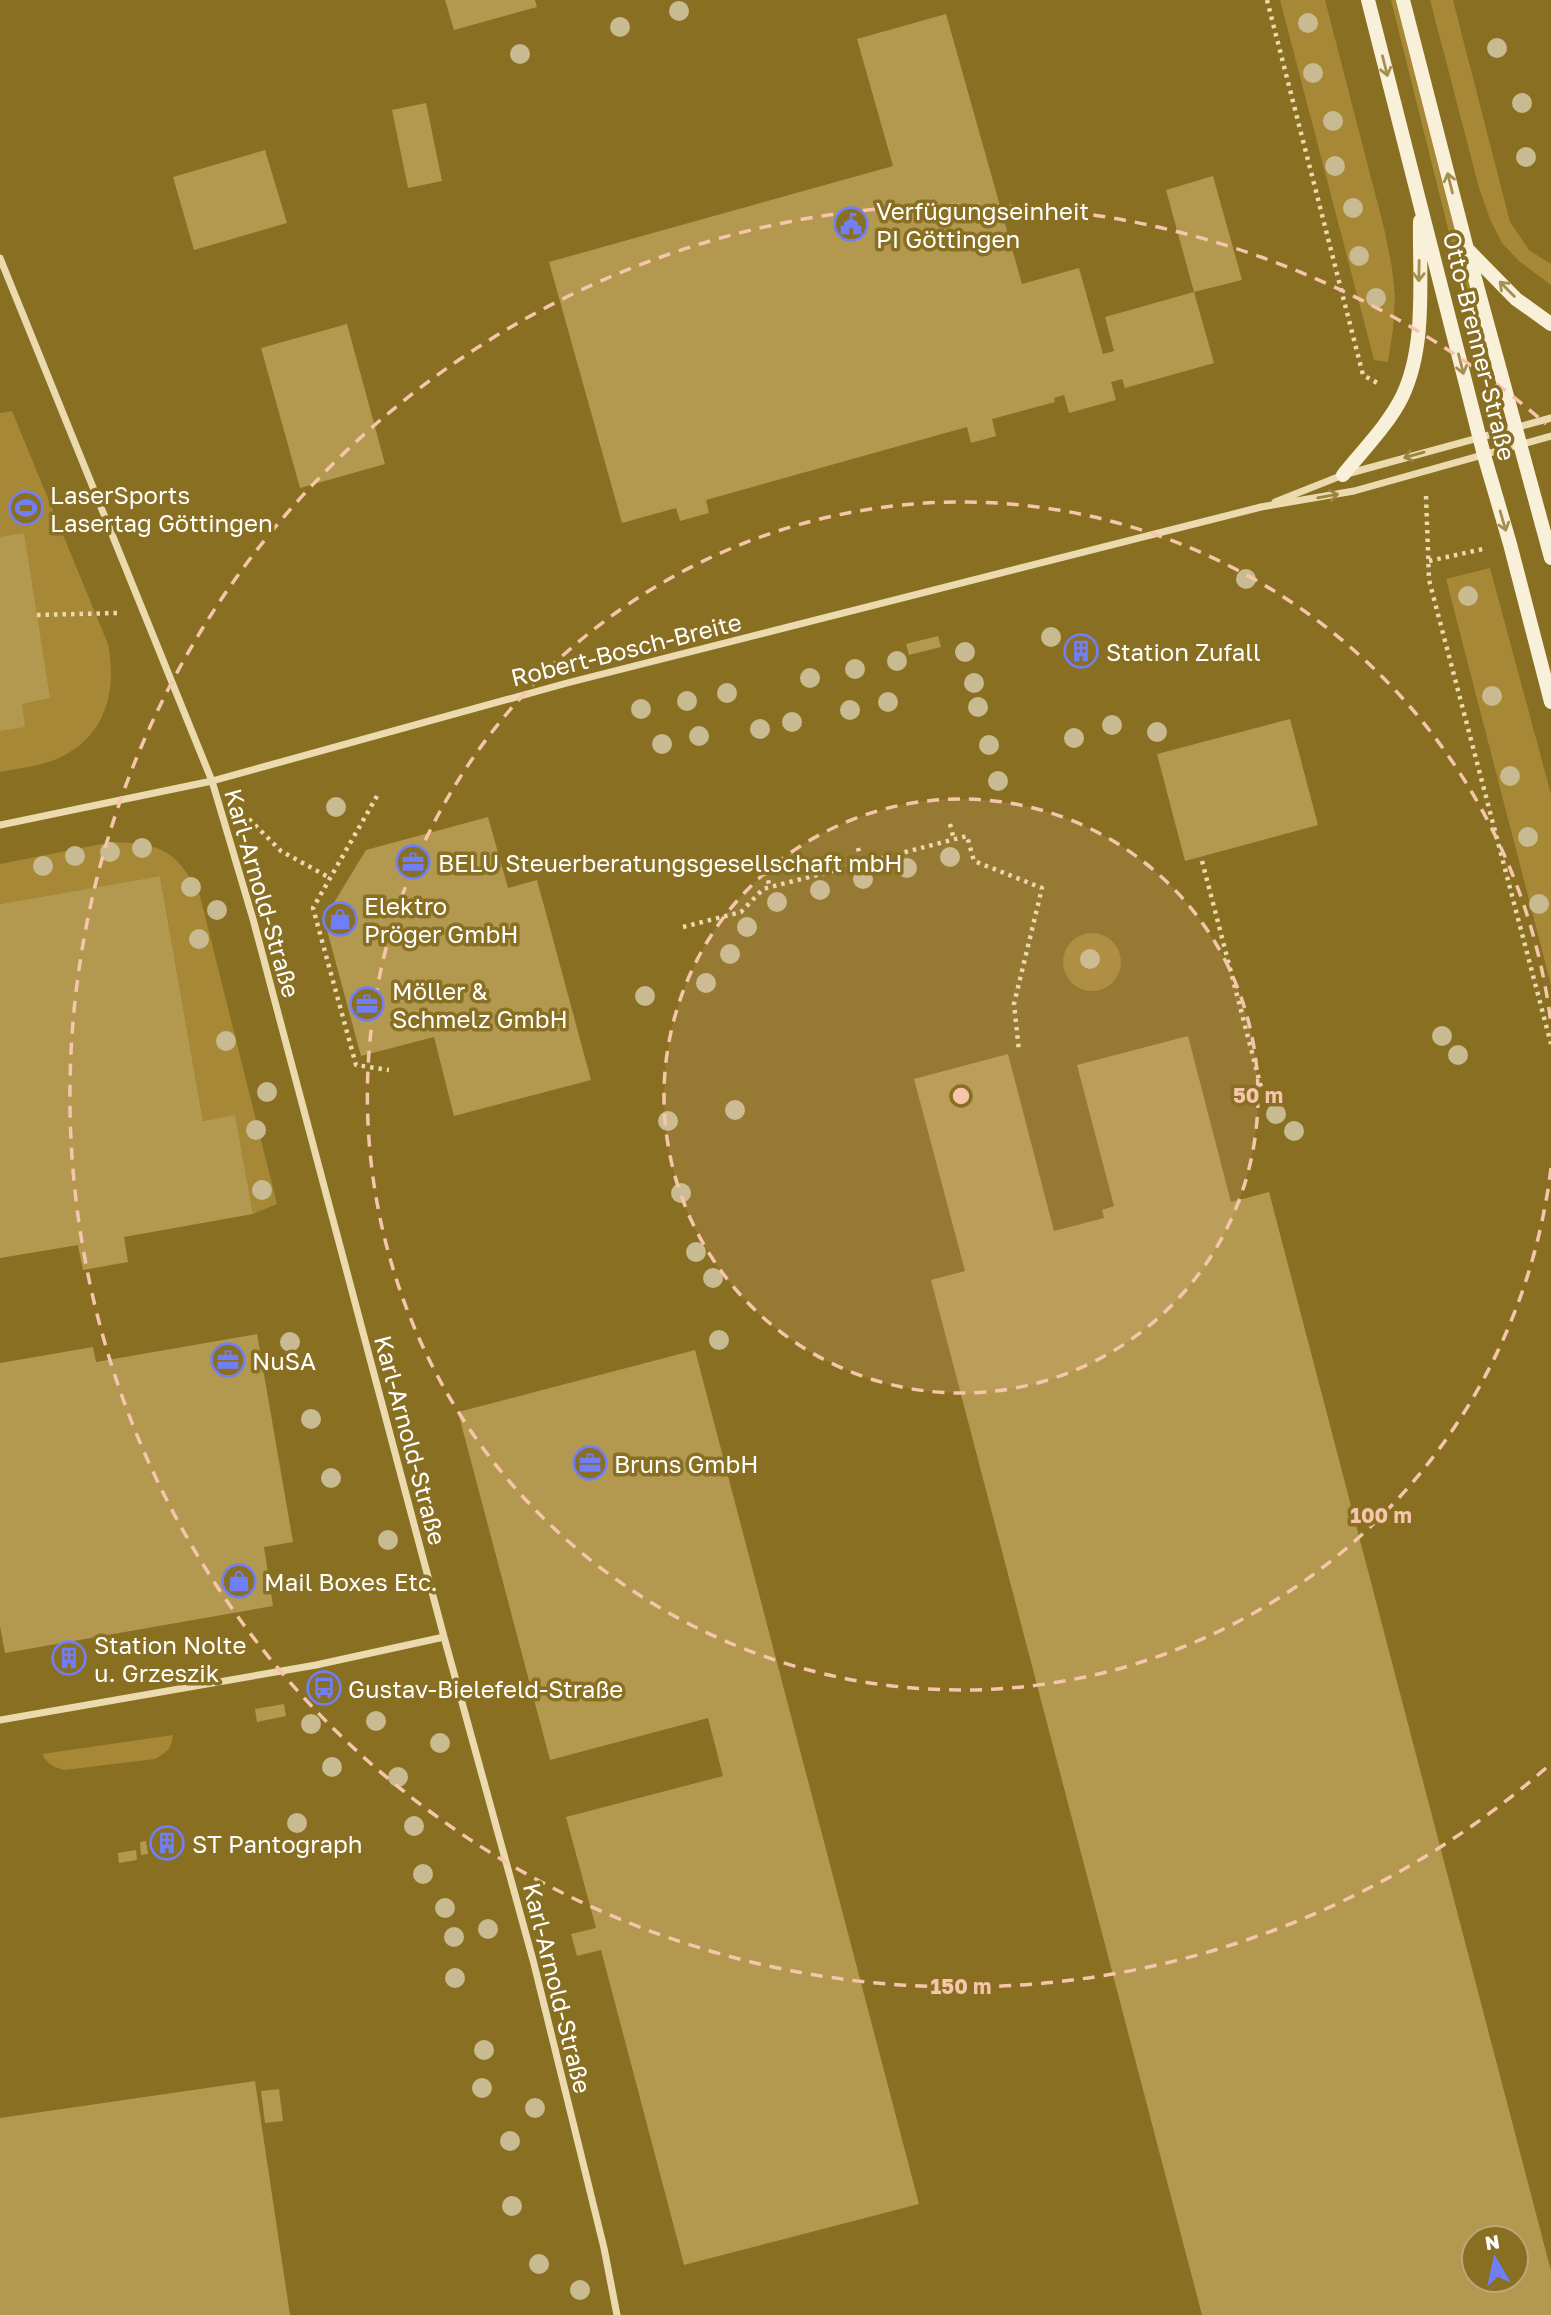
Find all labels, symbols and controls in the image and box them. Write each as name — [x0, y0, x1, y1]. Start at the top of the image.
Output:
one-way arrow — [1379, 54, 1392, 77]
one-way arrow — [1443, 172, 1456, 195]
place label: Verfügungseinheit PI Göttingen — [876, 196, 1089, 253]
public building icon: Verfügungseinheit PI Göttingen — [832, 205, 870, 243]
street label: Otto-Brenner-Straße — [1438, 229, 1522, 463]
one-way arrow — [1412, 259, 1426, 282]
one-way arrow — [1498, 281, 1515, 298]
one-way arrow — [1455, 352, 1468, 374]
one-way arrow — [1404, 449, 1426, 462]
place label: LaserSports Lasertag Göttingen — [50, 480, 273, 537]
sports icon: LaserSports Lasertag Göttingen — [7, 489, 45, 527]
one-way arrow — [1316, 489, 1339, 502]
one-way arrow — [1498, 510, 1511, 532]
street label: Robert-Bosch-Breite — [508, 606, 744, 692]
building icon: Station Zufall — [1062, 632, 1100, 670]
place label: Station Zufall — [1106, 637, 1261, 666]
street label: Karl-Arnold-Straße — [219, 785, 307, 1001]
office icon: BELU Steuerberatungsgesellschaft mbH — [394, 843, 432, 881]
place label: BELU Steuerberatungsgesellschaft mbH — [438, 848, 903, 877]
place label: Elektro Pröger GmbH — [364, 891, 518, 948]
shop icon: Elektro Pröger GmbH — [321, 900, 359, 938]
place label: Möller & Schmelz GmbH — [392, 976, 568, 1033]
office icon: Möller & Schmelz GmbH — [348, 985, 386, 1023]
text: 50 m — [1233, 1082, 1283, 1108]
centre of rings — [949, 1084, 973, 1108]
street label: Karl-Arnold-Straße — [369, 1332, 453, 1548]
office icon: NuSA — [209, 1341, 247, 1379]
place label: NuSA — [252, 1346, 316, 1375]
office icon: Bruns GmbH — [571, 1444, 609, 1482]
place label: Bruns GmbH — [614, 1449, 759, 1478]
text: 100 m — [1350, 1502, 1412, 1528]
shop icon: Mail Boxes Etc. — [220, 1562, 258, 1600]
place label: Mail Boxes Etc. — [264, 1567, 438, 1596]
place label: Station Nolte u. Grzeszik — [94, 1630, 246, 1687]
building icon: Station Nolte u. Grzeszik — [50, 1639, 88, 1677]
bus stop icon: Gustav-Bielefeld-Straße — [305, 1669, 343, 1707]
place label: Gustav-Bielefeld-Straße — [348, 1674, 623, 1703]
building icon: ST Pantograph — [148, 1824, 186, 1862]
place label: ST Pantograph — [192, 1829, 363, 1858]
street label: Karl-Arnold-Straße — [518, 1880, 598, 2096]
text: 150 m — [931, 1973, 991, 1999]
north arrow — [1460, 2224, 1530, 2294]
text: N — [1483, 2229, 1501, 2254]

